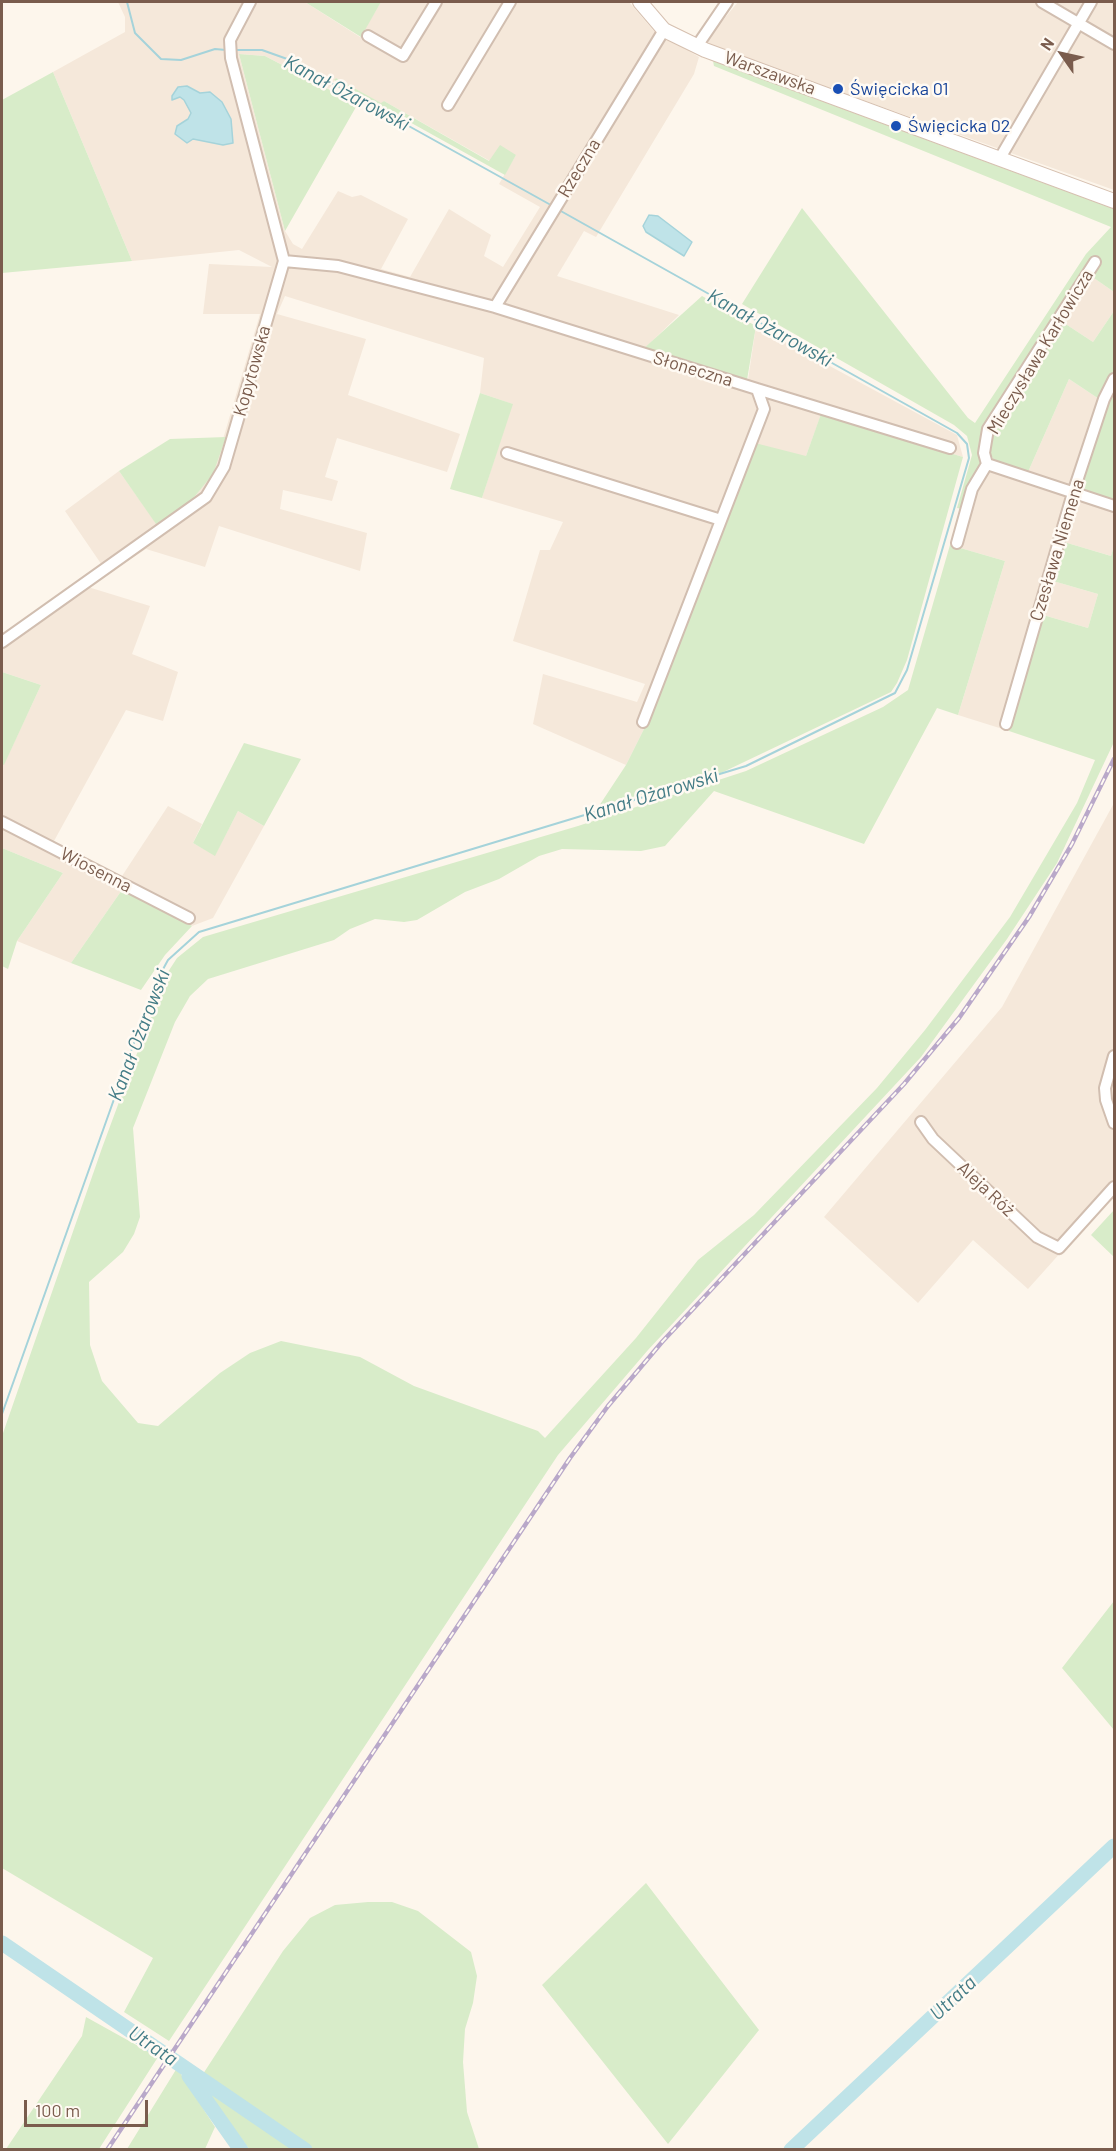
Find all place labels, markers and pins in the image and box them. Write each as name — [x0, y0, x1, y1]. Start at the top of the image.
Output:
place label: Święcicka 01 — [850, 78, 949, 100]
marker: Święcicka 01 — [831, 82, 845, 96]
place label: Święcicka 02 — [908, 115, 1010, 137]
marker: Święcicka 02 — [889, 119, 903, 133]

